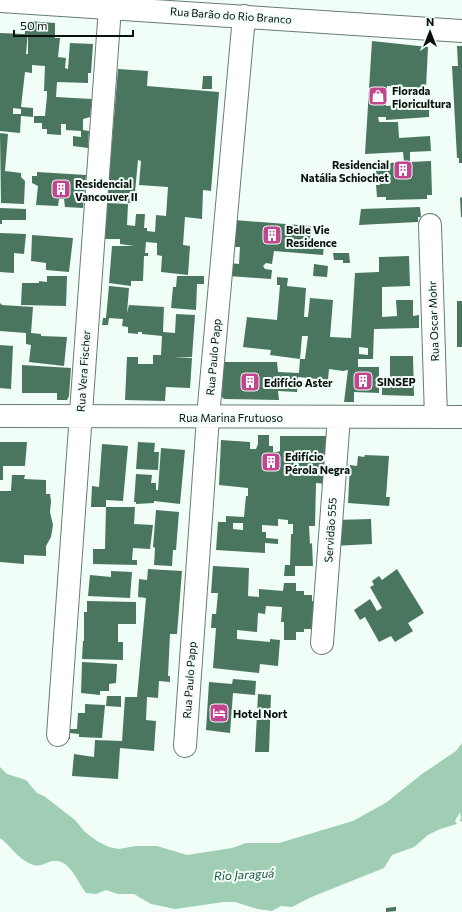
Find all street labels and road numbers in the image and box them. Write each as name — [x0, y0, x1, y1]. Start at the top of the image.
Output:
street label: Rua Barão do Rio Branco — [170, 4, 293, 26]
street label: Rua Oscar Mohr — [425, 280, 441, 362]
street label: Rua Paulo Papp — [203, 318, 223, 396]
street label: Rua Vera Fischer — [74, 329, 92, 412]
street label: Rua Marina Frutuoso — [179, 411, 284, 424]
street label: Servidão 555 — [321, 497, 339, 563]
street label: Rua Paulo Papp — [180, 641, 198, 719]

